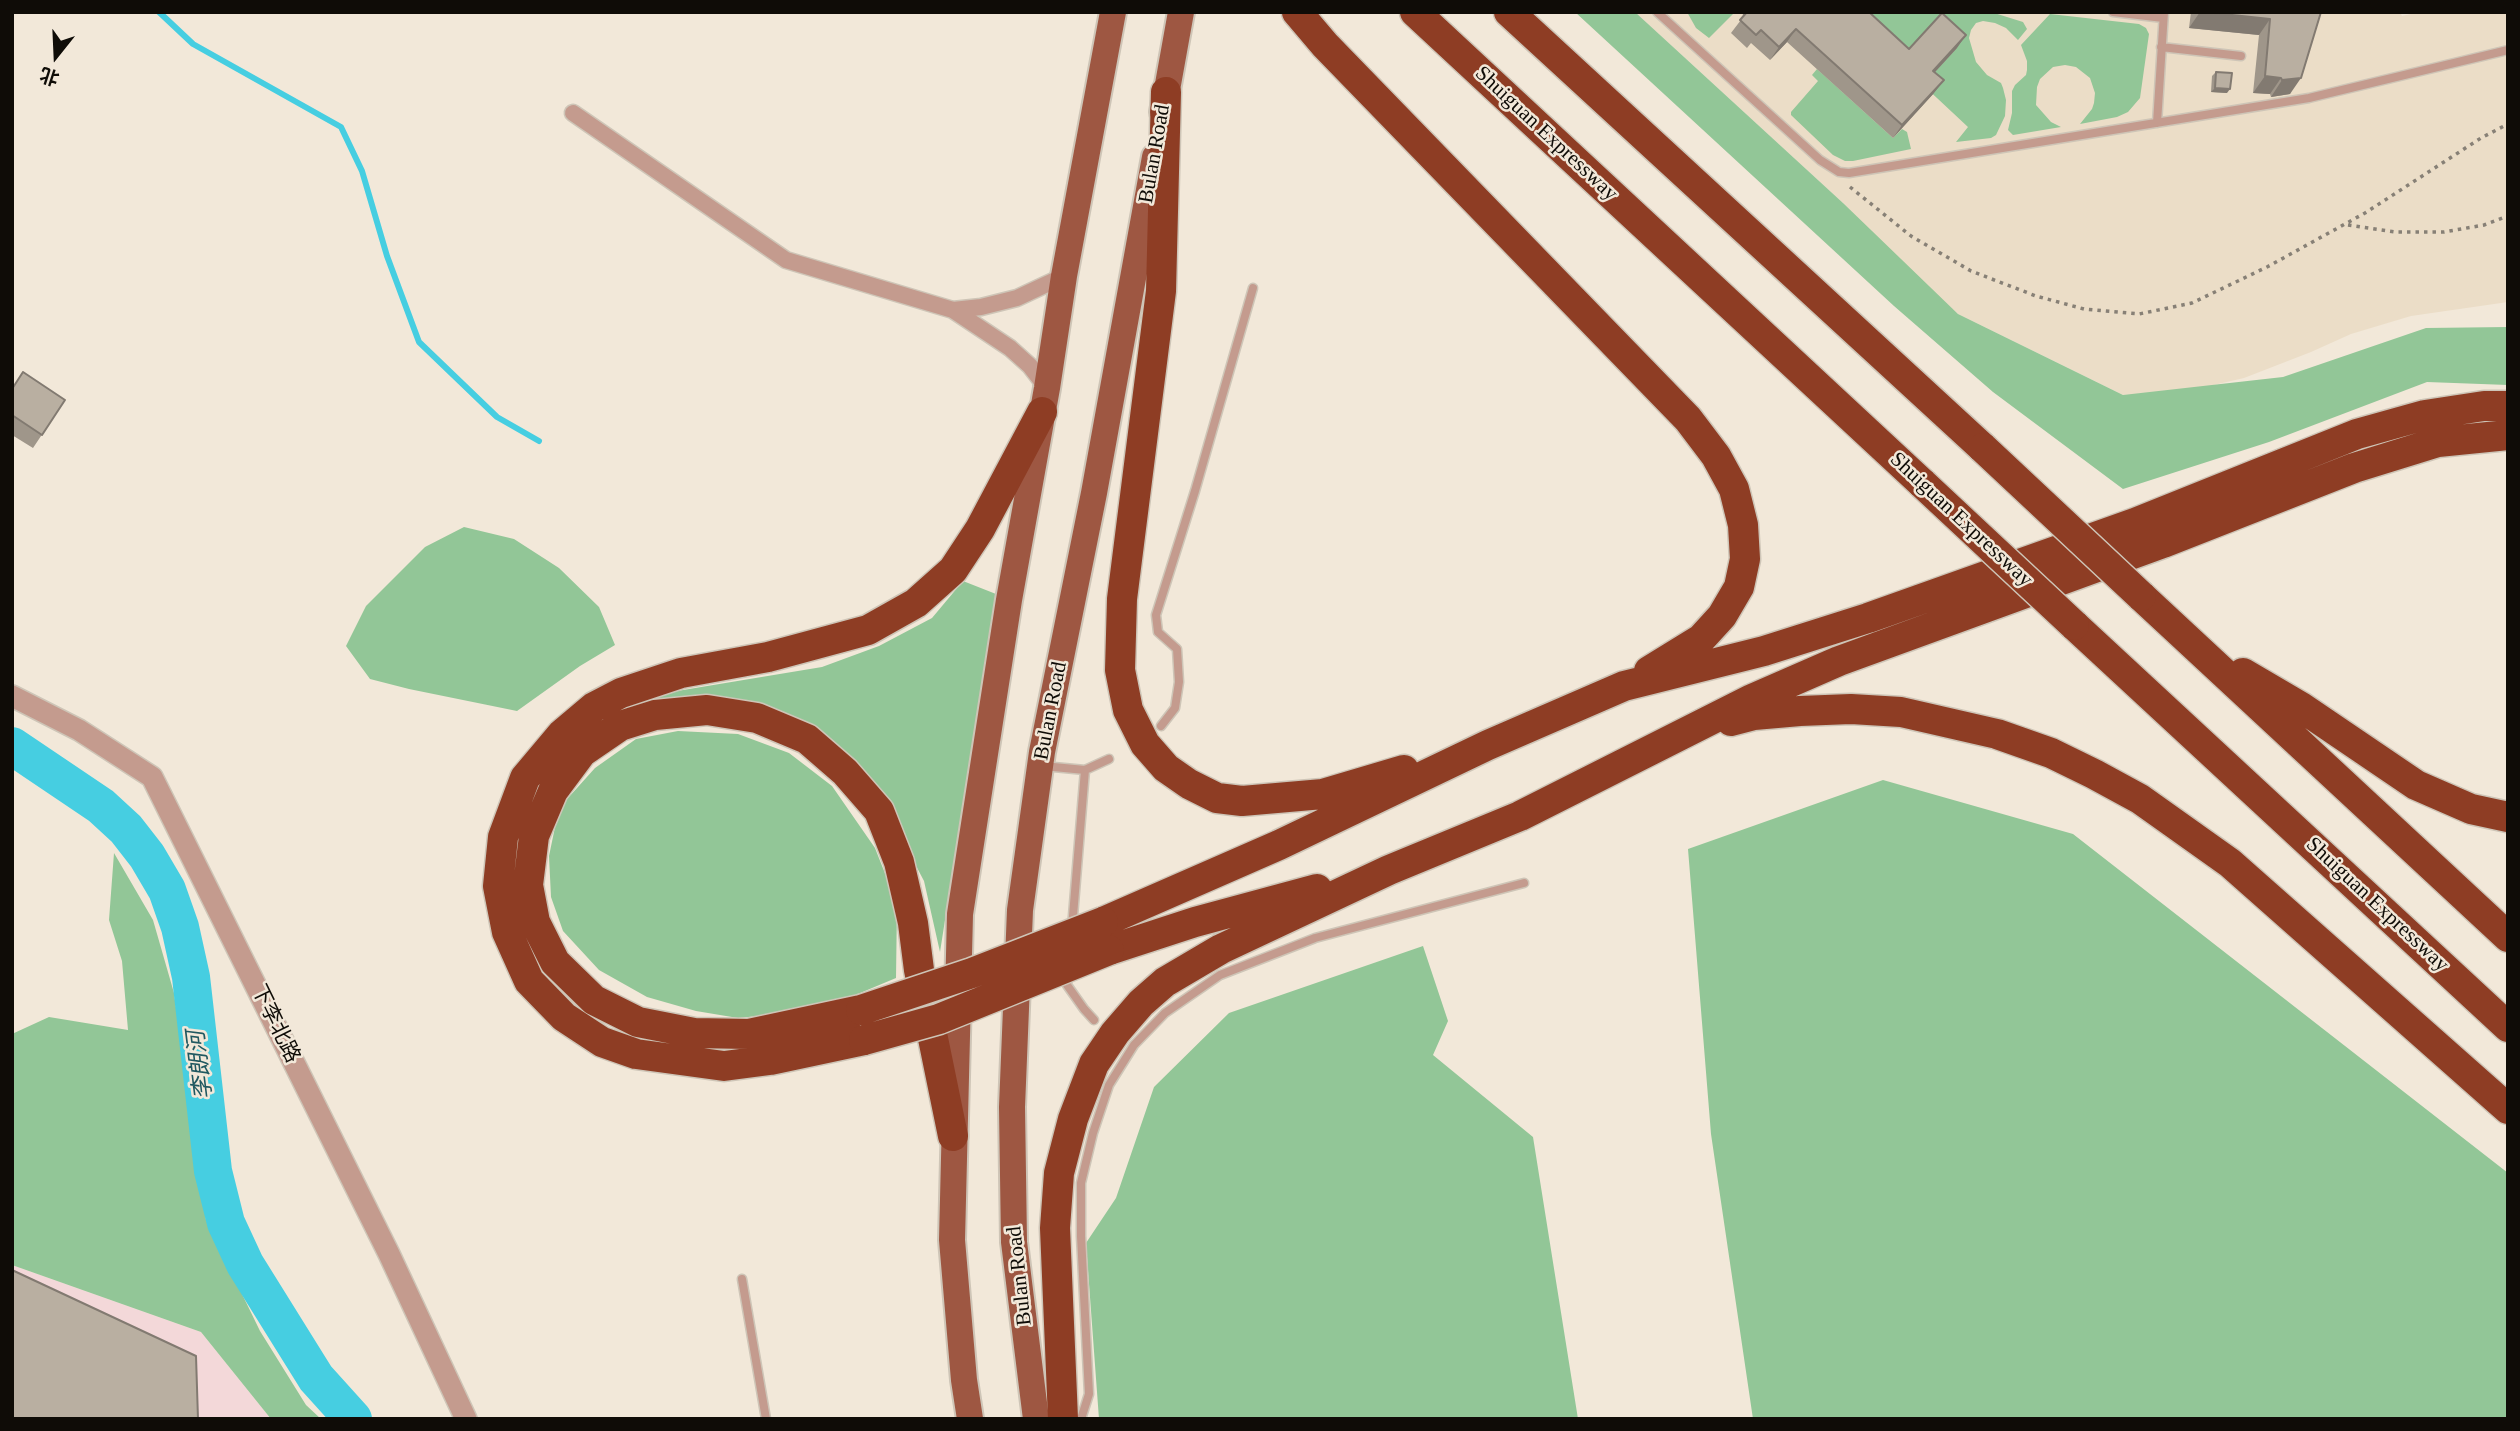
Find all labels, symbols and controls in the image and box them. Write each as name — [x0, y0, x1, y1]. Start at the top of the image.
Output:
north arrow — [21, 21, 91, 91]
street label: Shuiguan Expressway — [1469, 61, 1623, 207]
text: 北 — [37, 64, 62, 89]
street label: Bulan Road — [1134, 103, 1176, 205]
street label: Shuiguan Expressway — [1884, 447, 2038, 593]
street label: Bulan Road — [1029, 660, 1073, 762]
street label: Shuiguan Expressway — [2300, 832, 2454, 978]
street label: 下李北路 — [245, 981, 305, 1067]
water label: 李朗河 — [183, 1029, 219, 1101]
street label: Bulan Road — [1002, 1225, 1038, 1327]

